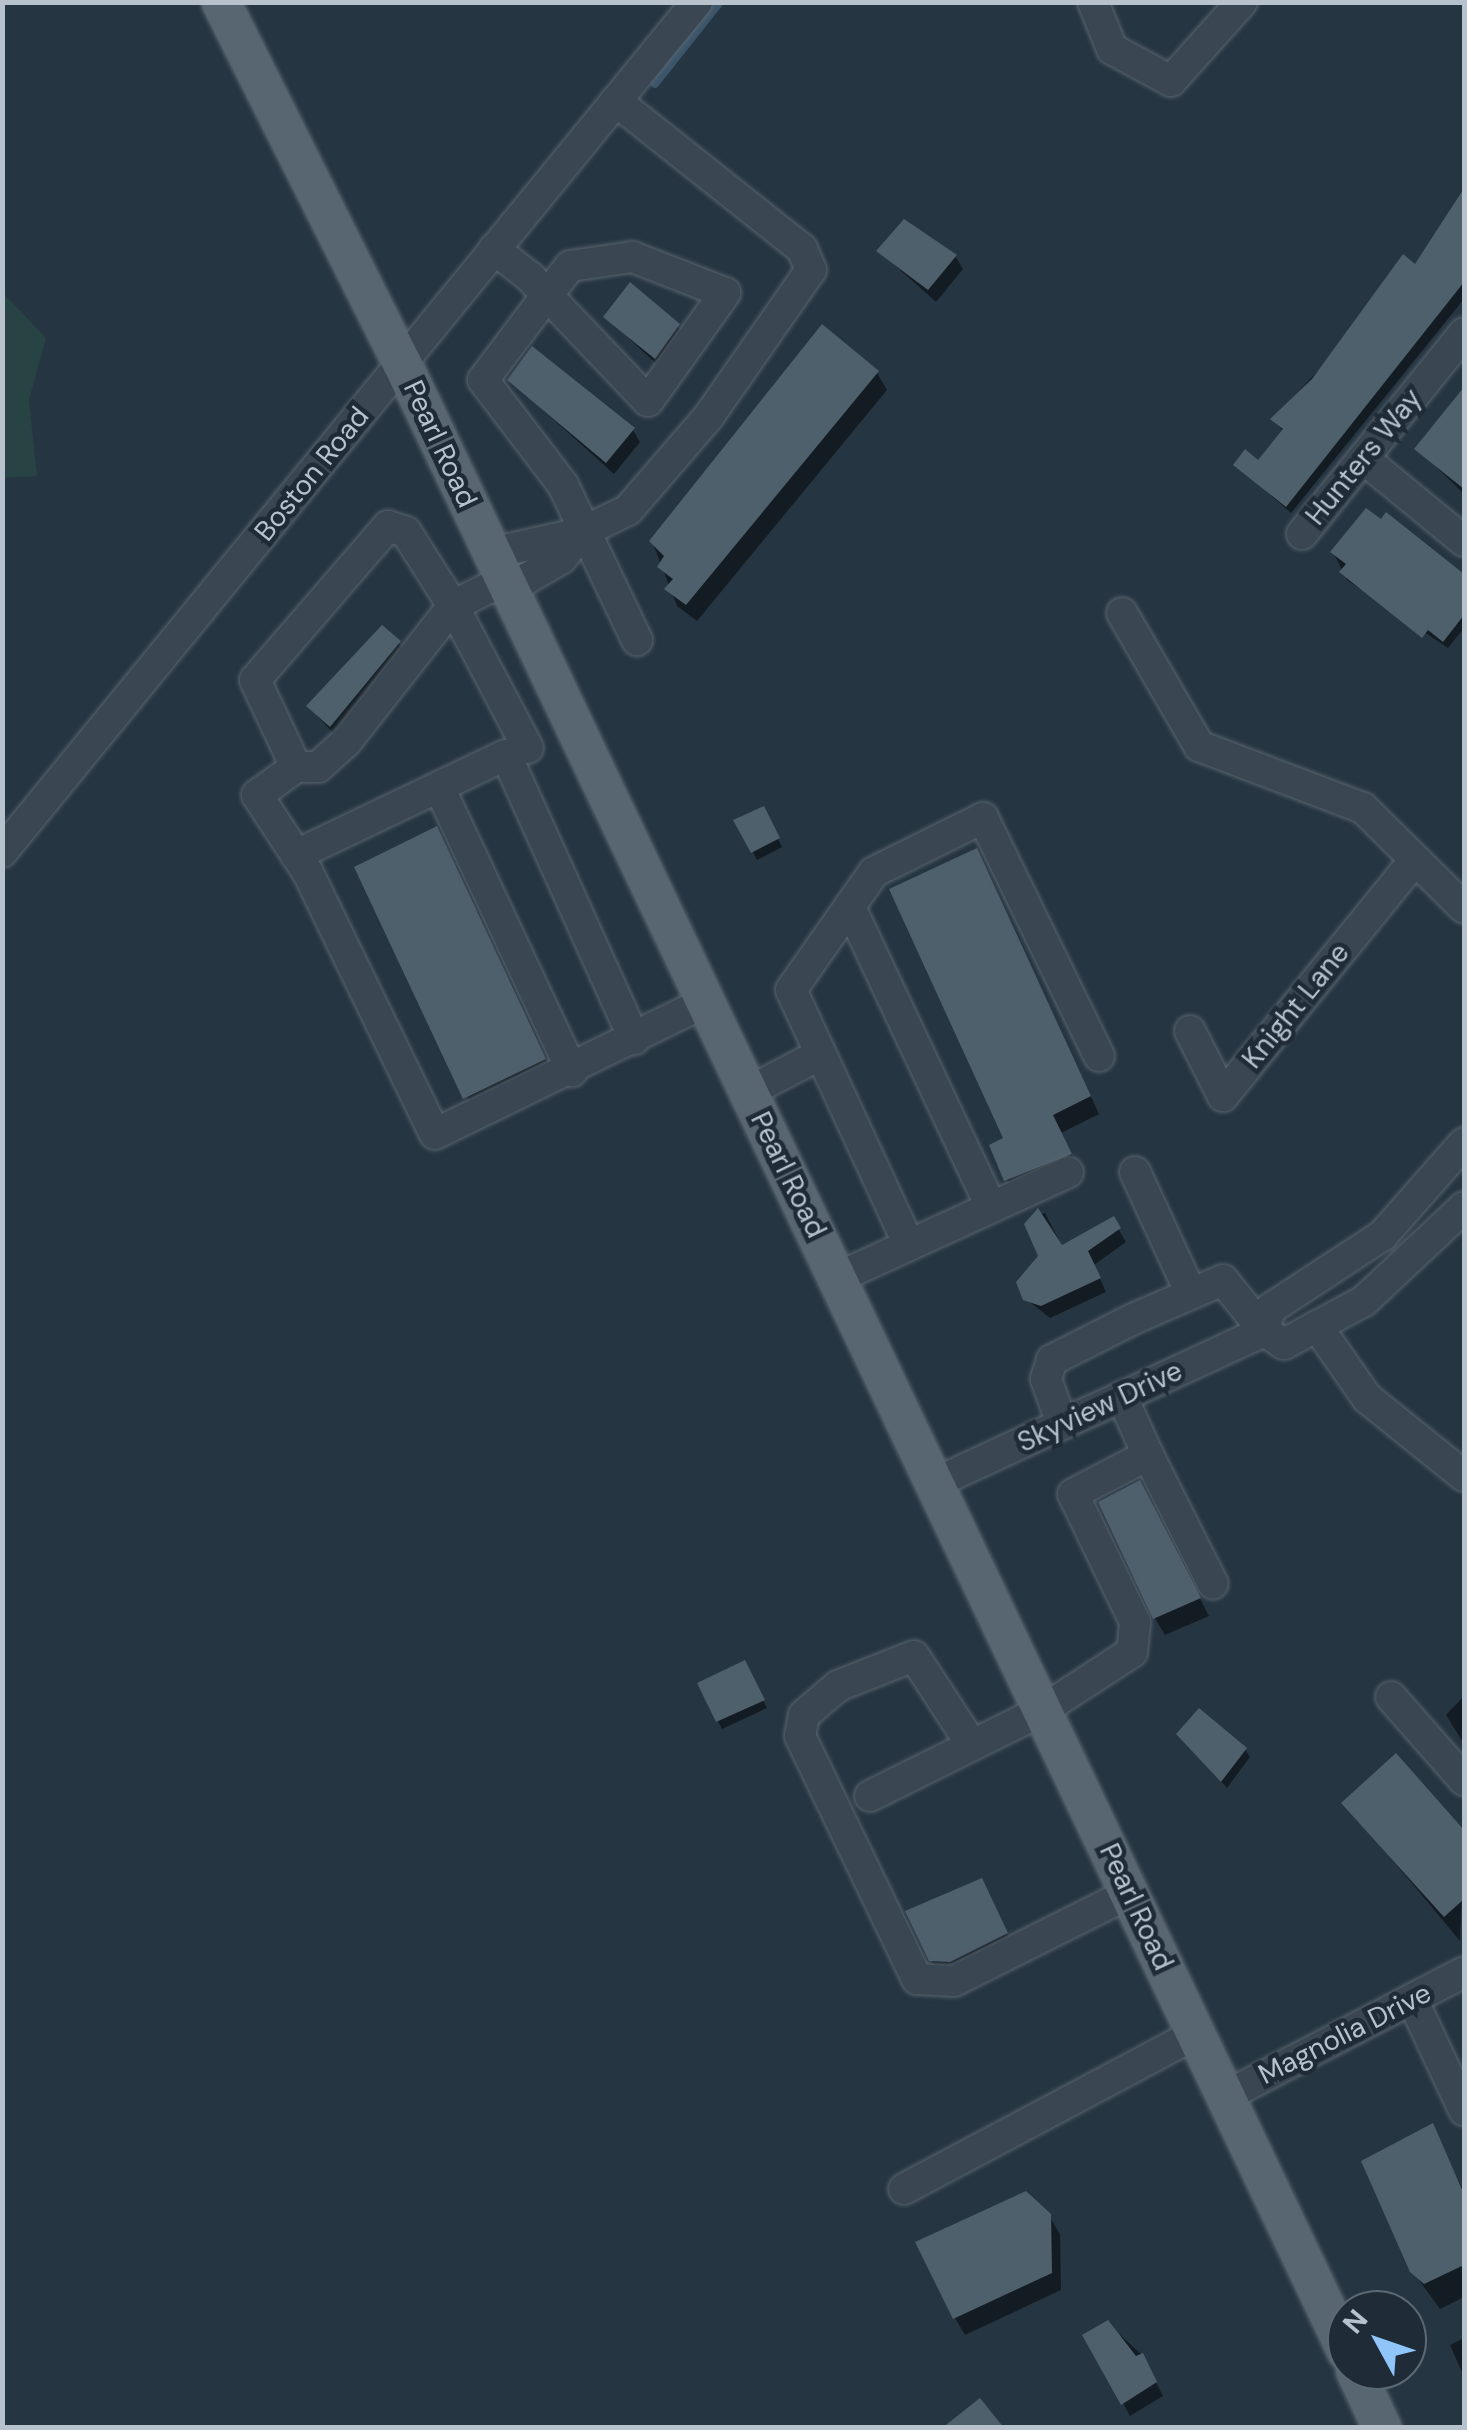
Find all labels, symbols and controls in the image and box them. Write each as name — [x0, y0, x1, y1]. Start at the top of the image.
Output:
street label: Pearl Road — [396, 375, 484, 513]
street label: Hunters Way — [1299, 382, 1429, 532]
street label: Boston Road — [248, 400, 376, 548]
street label: Knight Lane — [1235, 937, 1357, 1075]
street label: Pearl Road — [743, 1107, 833, 1243]
street label: Skyview Drive — [1012, 1354, 1188, 1460]
street label: Pearl Road — [1092, 1838, 1180, 1976]
street label: Magnolia Drive — [1253, 1976, 1437, 2092]
north arrow — [1327, 2290, 1427, 2390]
text: N — [1334, 2302, 1376, 2341]

